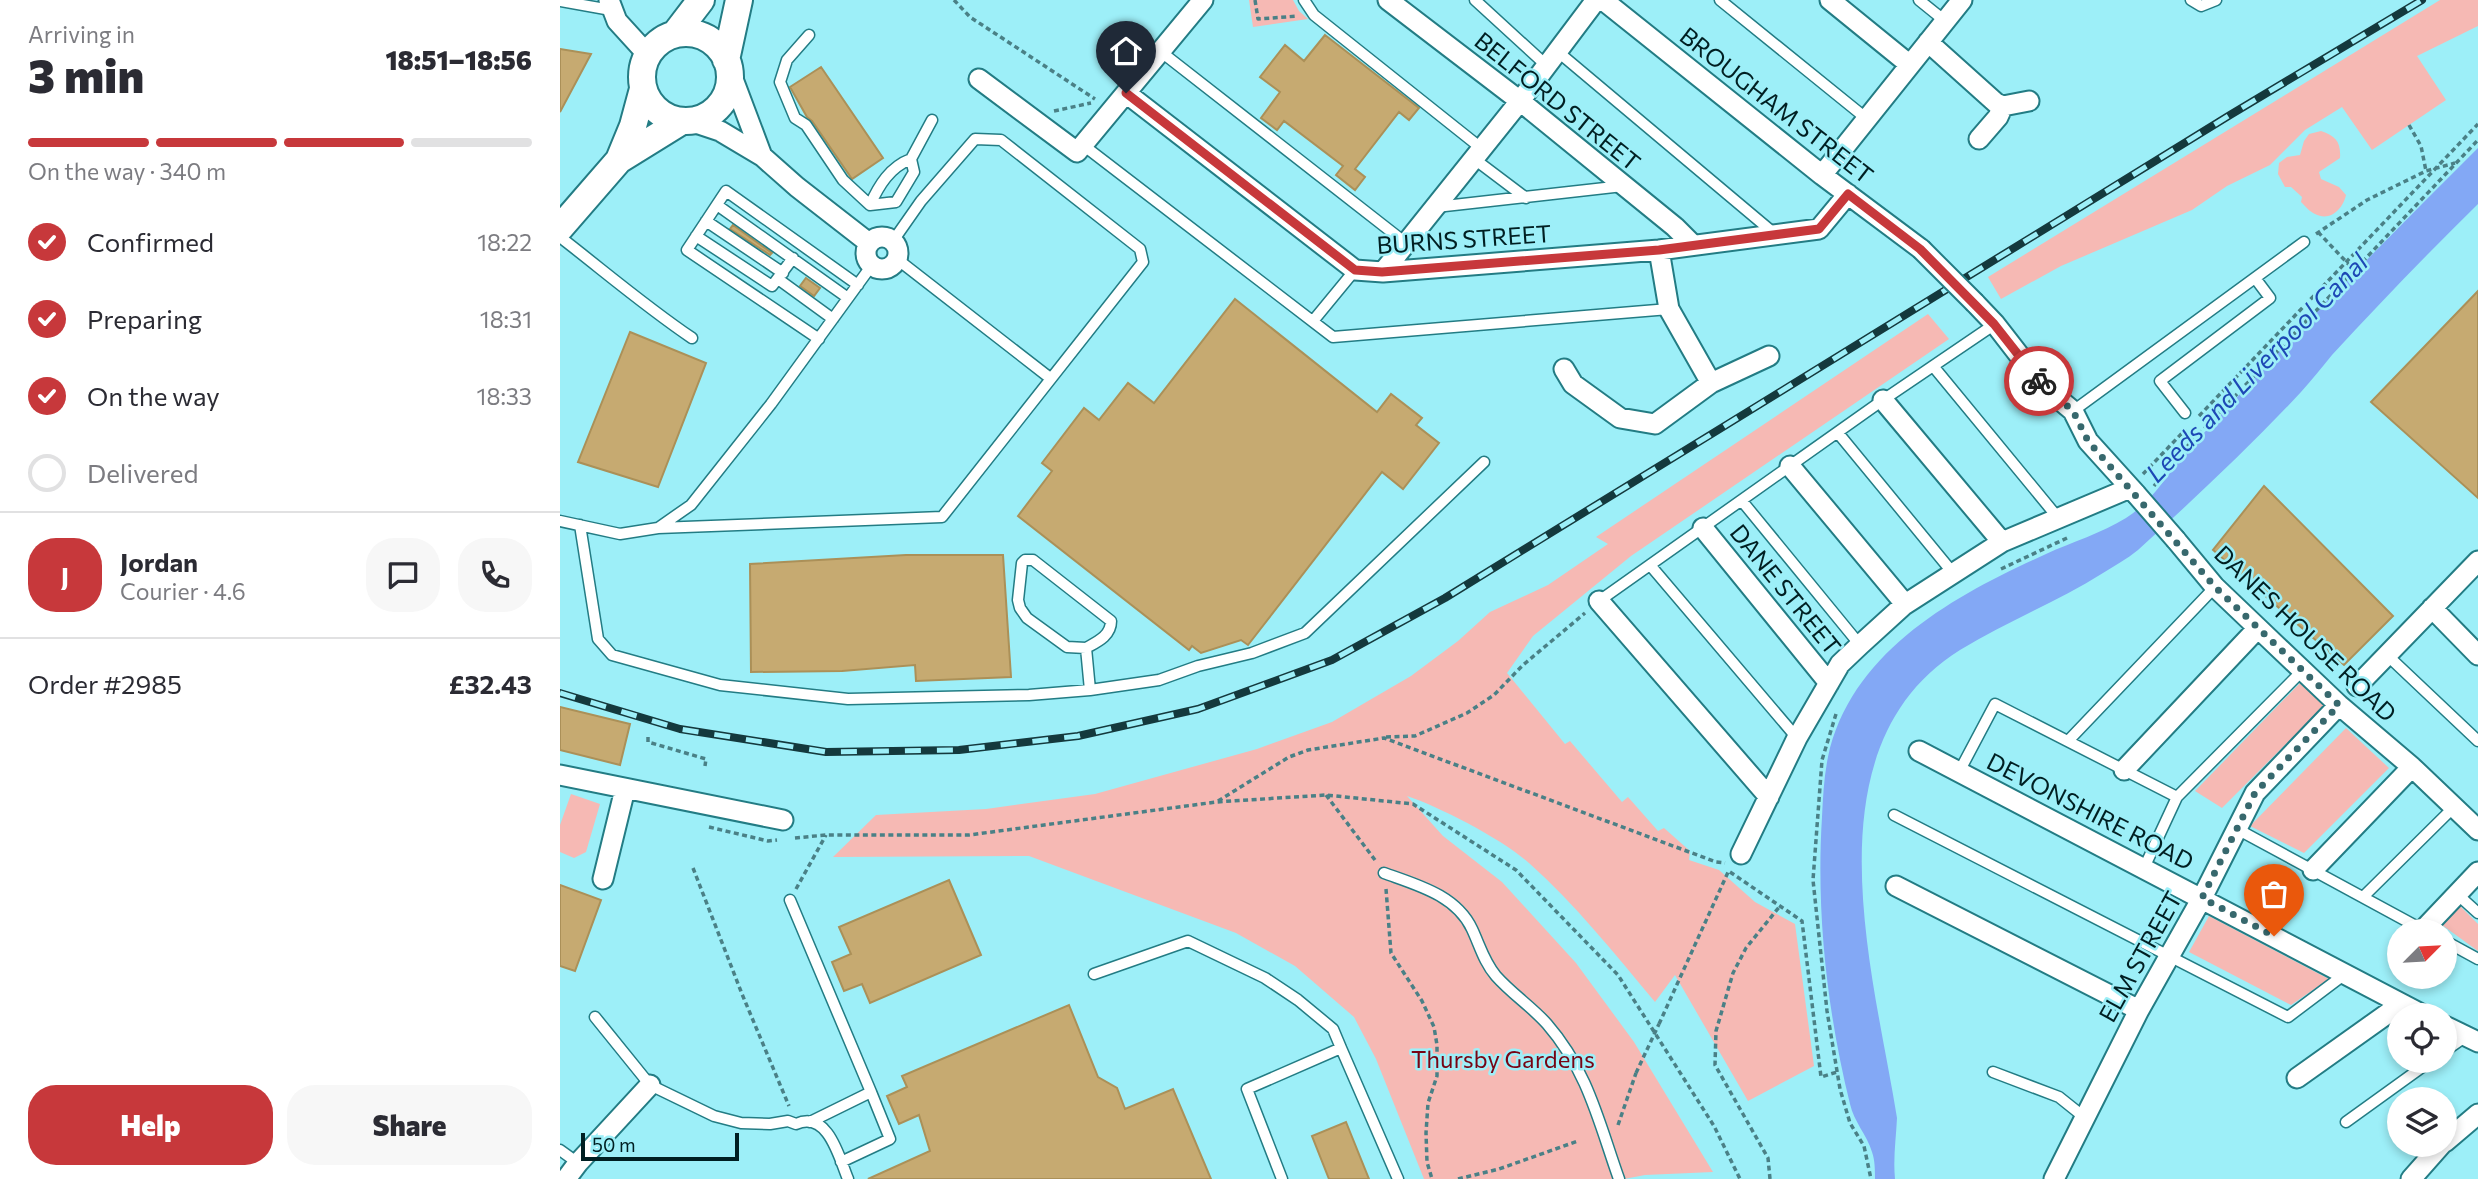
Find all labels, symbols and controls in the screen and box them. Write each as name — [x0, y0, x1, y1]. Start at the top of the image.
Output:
text: Arriving in — [28, 20, 135, 48]
street label: BROUGHAM STREET — [1675, 20, 1879, 189]
pin — [1096, 21, 1156, 93]
street label: BELFORD STREET — [1469, 25, 1646, 176]
icon: home — [1107, 32, 1145, 70]
text: 18:51–18:56 — [385, 44, 532, 75]
text: 3 min — [28, 46, 144, 102]
text: On the way · 340 m — [28, 157, 226, 185]
street label: BURNS STREET — [1376, 218, 1552, 259]
icon: check — [28, 223, 66, 261]
text: Confirmed — [87, 226, 214, 257]
text: 18:22 — [477, 228, 532, 256]
water label: Leeds and Liverpool Canal — [2139, 245, 2374, 488]
icon: check — [28, 300, 66, 338]
text: Preparing — [87, 303, 202, 334]
text: 18:31 — [480, 305, 532, 333]
courier — [2004, 346, 2074, 416]
icon: bike — [2020, 362, 2058, 400]
icon: check — [28, 377, 66, 415]
text: On the way — [87, 380, 220, 411]
text: 18:33 — [477, 382, 532, 410]
text: Delivered — [87, 457, 198, 488]
street label: DANE STREET — [1725, 518, 1848, 660]
button: chat — [366, 538, 440, 612]
button: phone — [458, 538, 532, 612]
street label: DANES HOUSE ROAD — [2209, 539, 2403, 727]
text: Jordan — [120, 546, 198, 577]
text: J — [61, 560, 69, 591]
text: Courier · 4.6 — [120, 577, 246, 605]
text: Order #2985 — [28, 668, 182, 699]
text: £32.43 — [449, 668, 532, 699]
street label: DEVONSHIRE ROAD — [1982, 746, 2199, 875]
pin — [2244, 864, 2304, 936]
icon: bag — [2255, 875, 2293, 913]
street label: ELM STREET — [2092, 886, 2187, 1027]
north arrow — [2387, 919, 2457, 989]
map controls — [2387, 919, 2457, 1157]
button: locate — [2387, 1003, 2457, 1073]
park label: Thursby Gardens — [1411, 1044, 1595, 1073]
button: Help — [28, 1085, 273, 1165]
button: Share — [287, 1085, 532, 1165]
button: layers — [2387, 1087, 2457, 1157]
scale bar — [581, 1130, 738, 1162]
text: 50 m — [592, 1133, 636, 1156]

